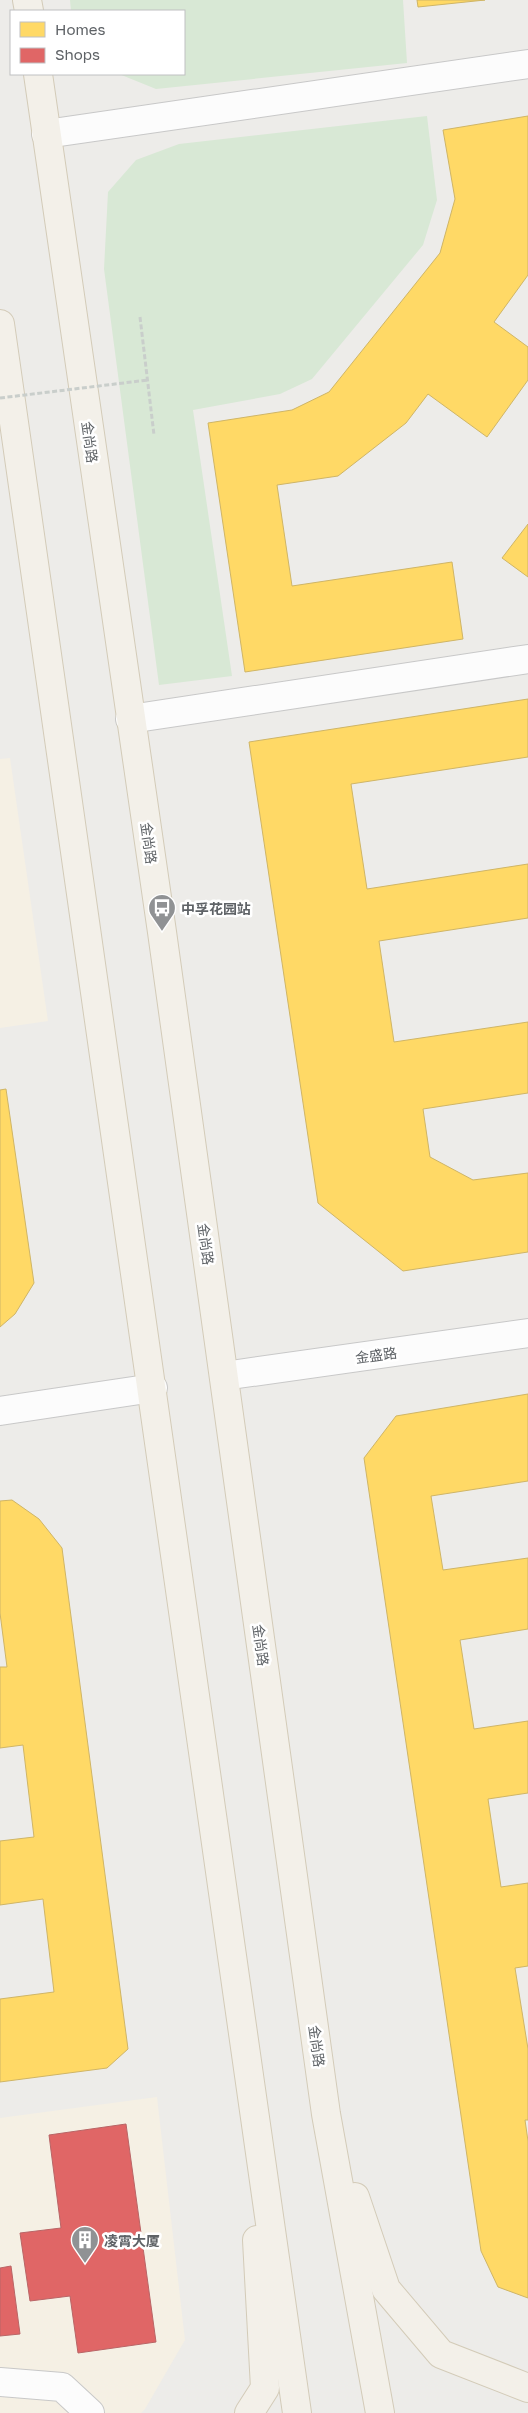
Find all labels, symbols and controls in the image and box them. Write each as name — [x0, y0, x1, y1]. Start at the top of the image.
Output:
legend — [10, 10, 185, 75]
text: Homes — [55, 20, 105, 38]
text: Shops — [55, 45, 100, 63]
street label: 金尚路 — [79, 420, 101, 464]
street label: 金尚路 — [138, 821, 160, 865]
bus stop icon: 中孚花园站 — [147, 893, 177, 932]
place label: 中孚花园站 — [181, 900, 251, 917]
street label: 金尚路 — [195, 1222, 217, 1266]
street label: 金盛路 — [354, 1344, 398, 1366]
street label: 金尚路 — [250, 1623, 272, 1667]
street label: 金尚路 — [306, 2024, 328, 2068]
building icon: 凌霄大厦 — [70, 2225, 100, 2264]
place label: 凌霄大厦 — [104, 2232, 160, 2249]

